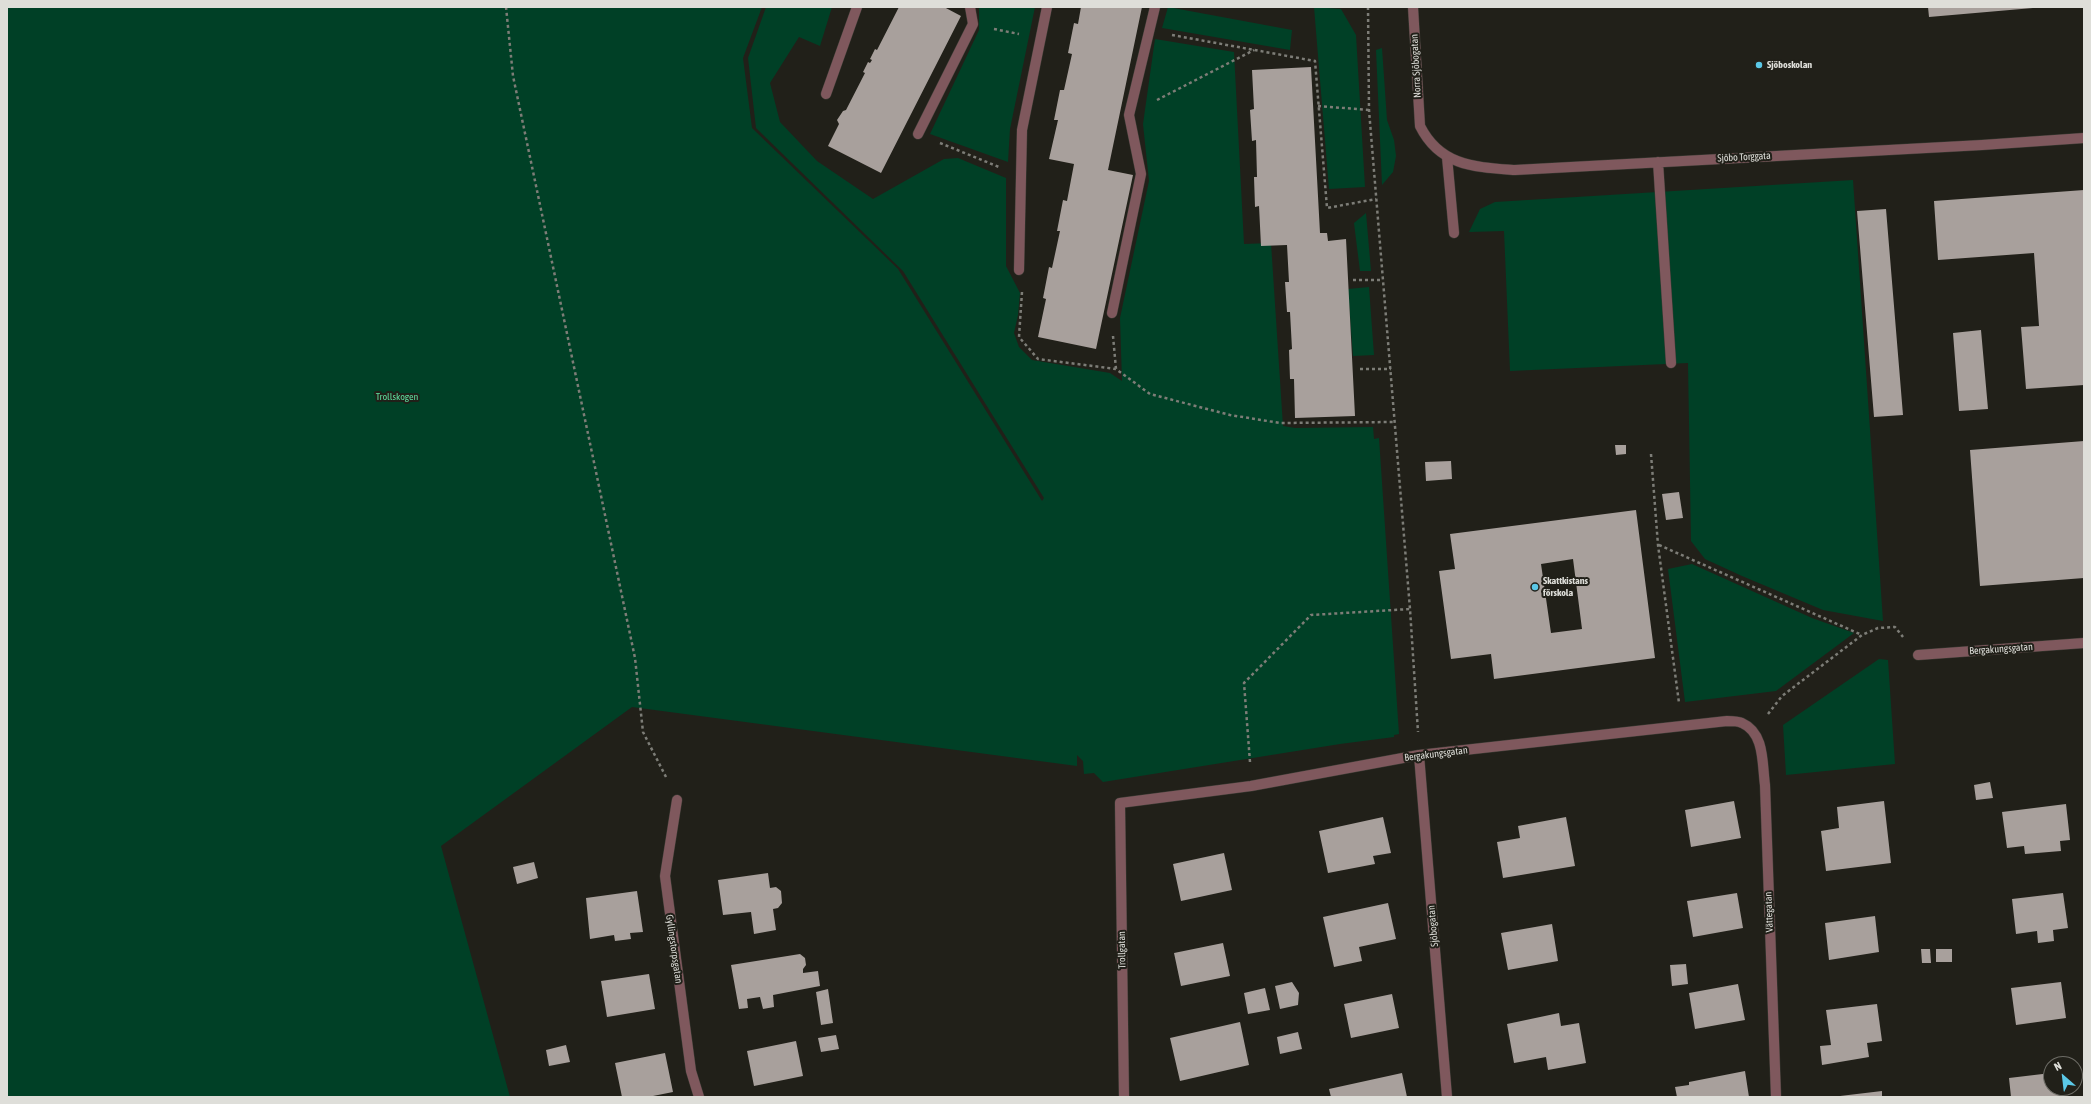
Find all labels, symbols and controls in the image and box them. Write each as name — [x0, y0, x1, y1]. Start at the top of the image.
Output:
street label: Norra Sjöbogatan — [1408, 34, 1424, 98]
place label: Sjöboskolan — [1767, 59, 1812, 71]
marker: Sjöboskolan — [1754, 60, 1764, 70]
street label: Sjöbo Torggata — [1717, 150, 1771, 164]
park label: Trollskogen — [376, 391, 418, 403]
place label: Skattkistans förskola — [1543, 575, 1588, 598]
marker: Skattkistans förskola — [1530, 582, 1540, 592]
street label: Bergakungsgatan — [1969, 641, 2033, 657]
street label: Bergakungsgatan — [1404, 744, 1468, 764]
street label: Vättegatan — [1762, 892, 1776, 932]
street label: Sjöbogatan — [1425, 905, 1441, 947]
street label: Gyllingstorpsgatan — [663, 914, 685, 984]
street label: Trollgatan — [1116, 931, 1128, 969]
north arrow — [2043, 1056, 2083, 1096]
text: N — [2052, 1059, 2064, 1073]

